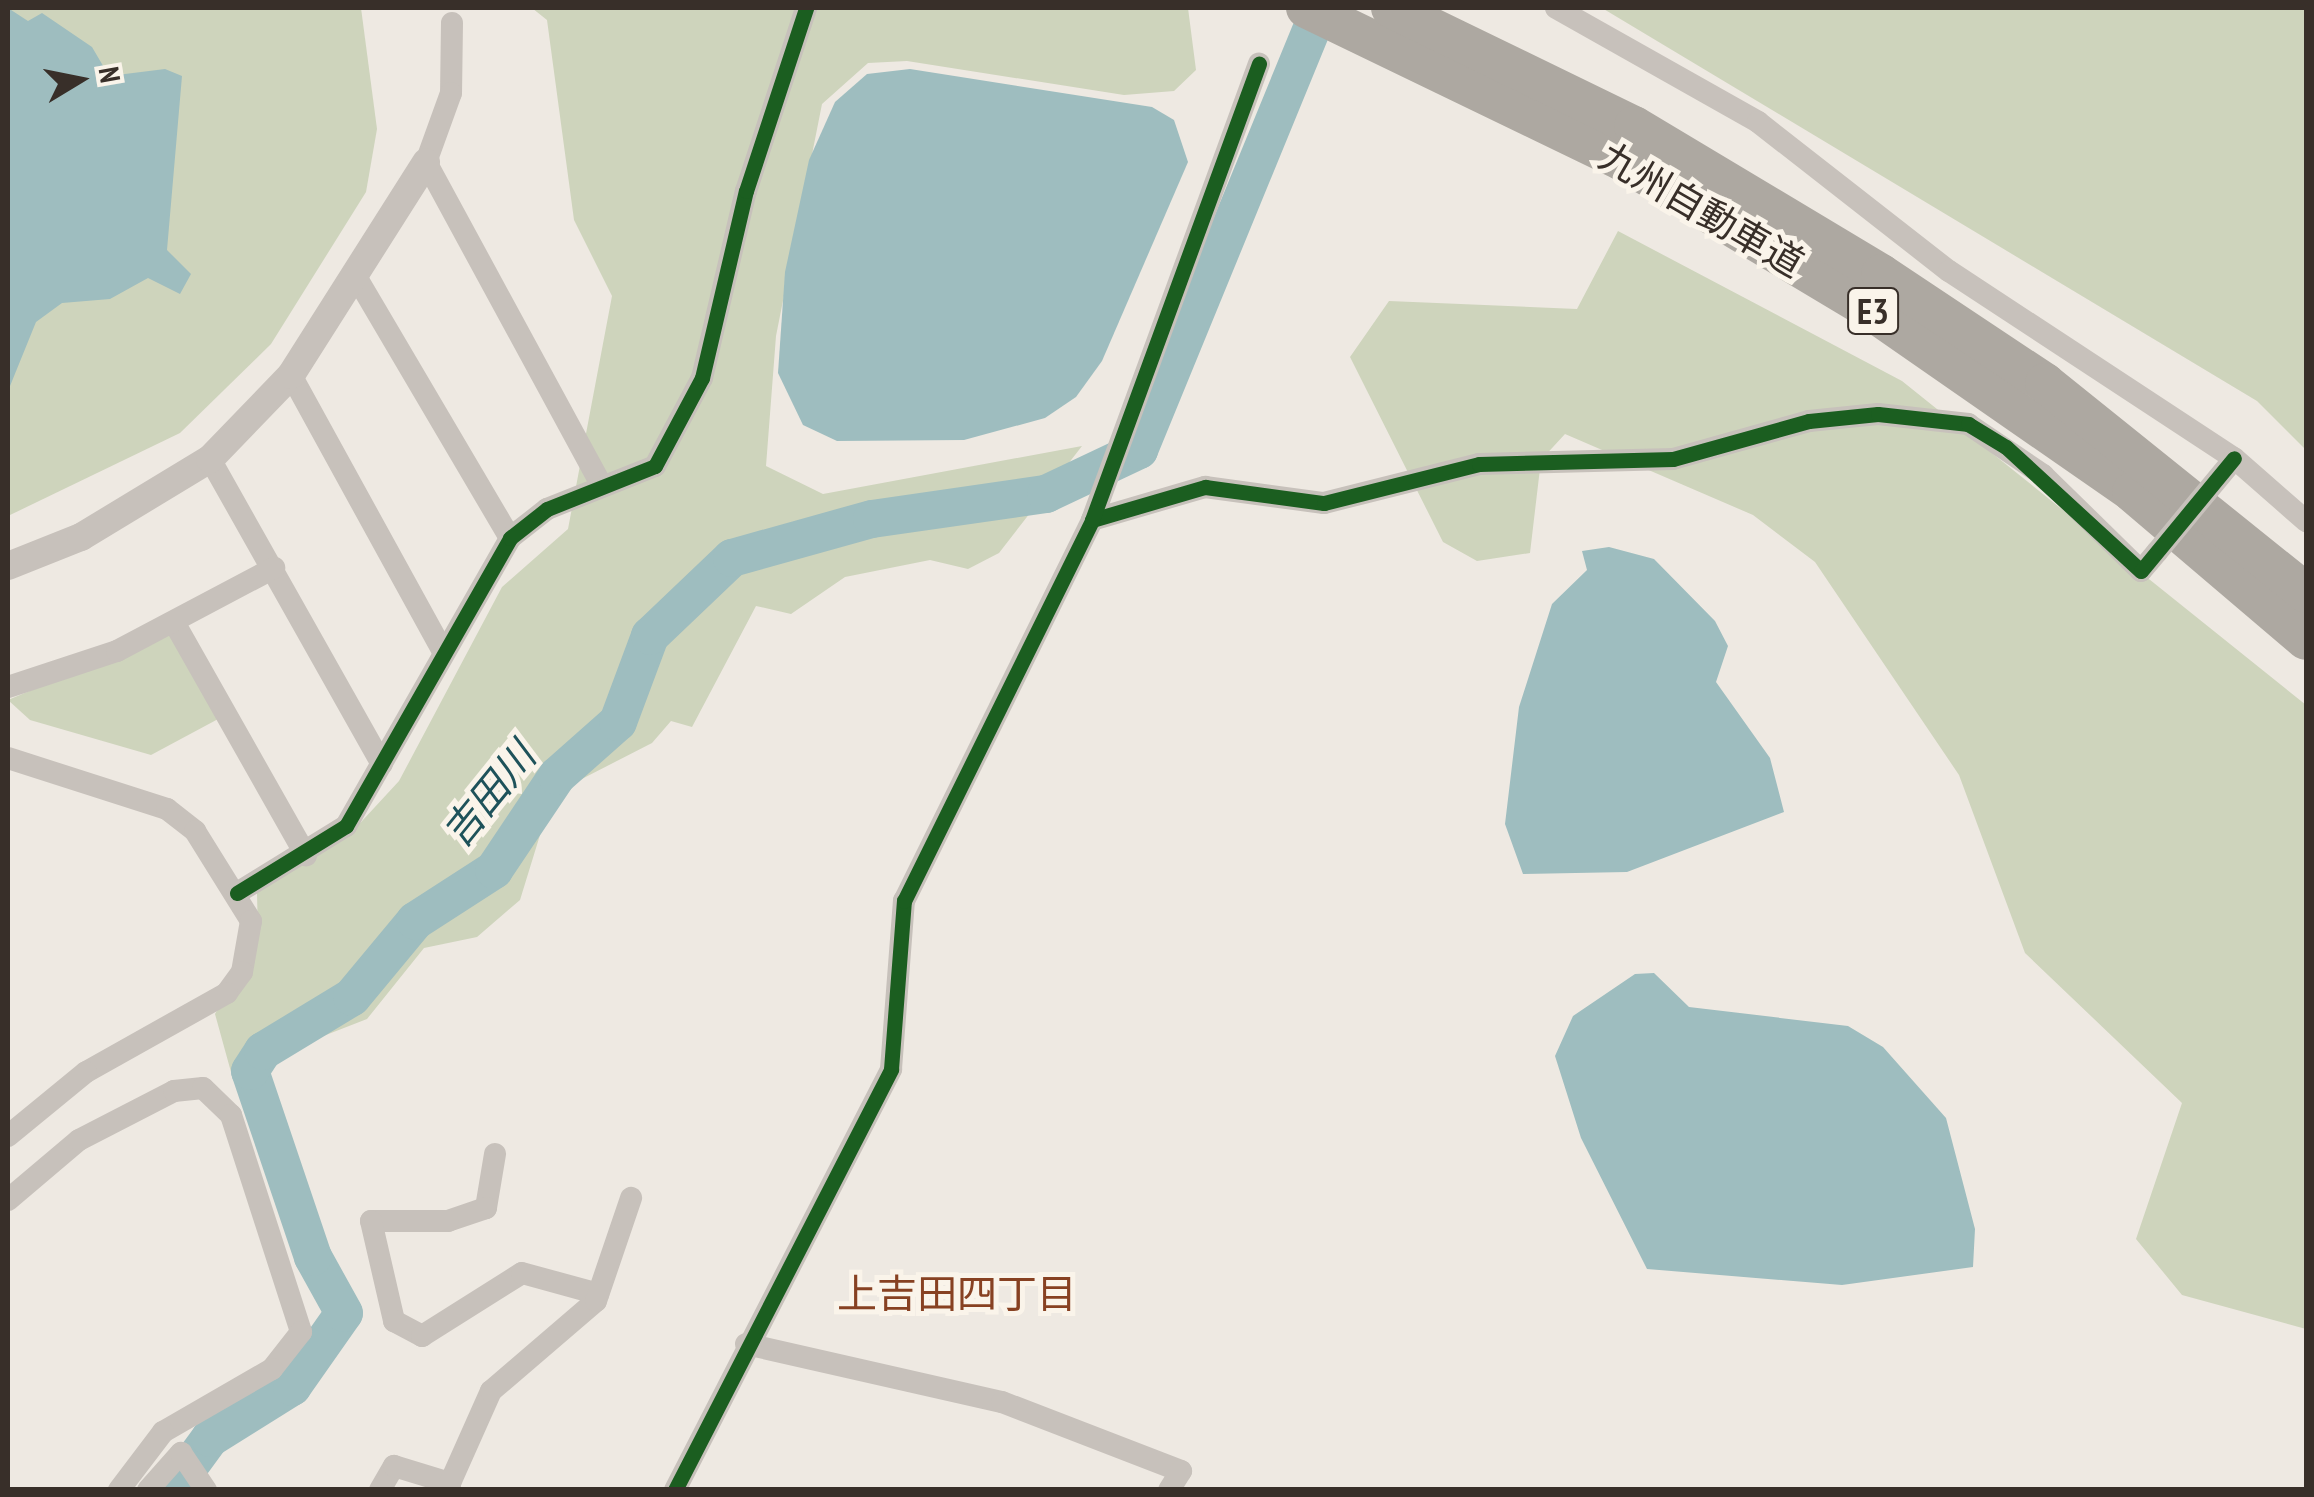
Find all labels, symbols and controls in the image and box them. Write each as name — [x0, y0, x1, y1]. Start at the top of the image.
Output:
north arrow — [30, 30, 130, 130]
text: N — [91, 64, 130, 85]
street label: 九州自動車道 — [1592, 132, 1812, 286]
road number: E3 — [1846, 281, 1900, 341]
water label: 吉田川 — [432, 732, 544, 856]
district label: 上吉田四丁目 — [837, 1269, 1077, 1317]

